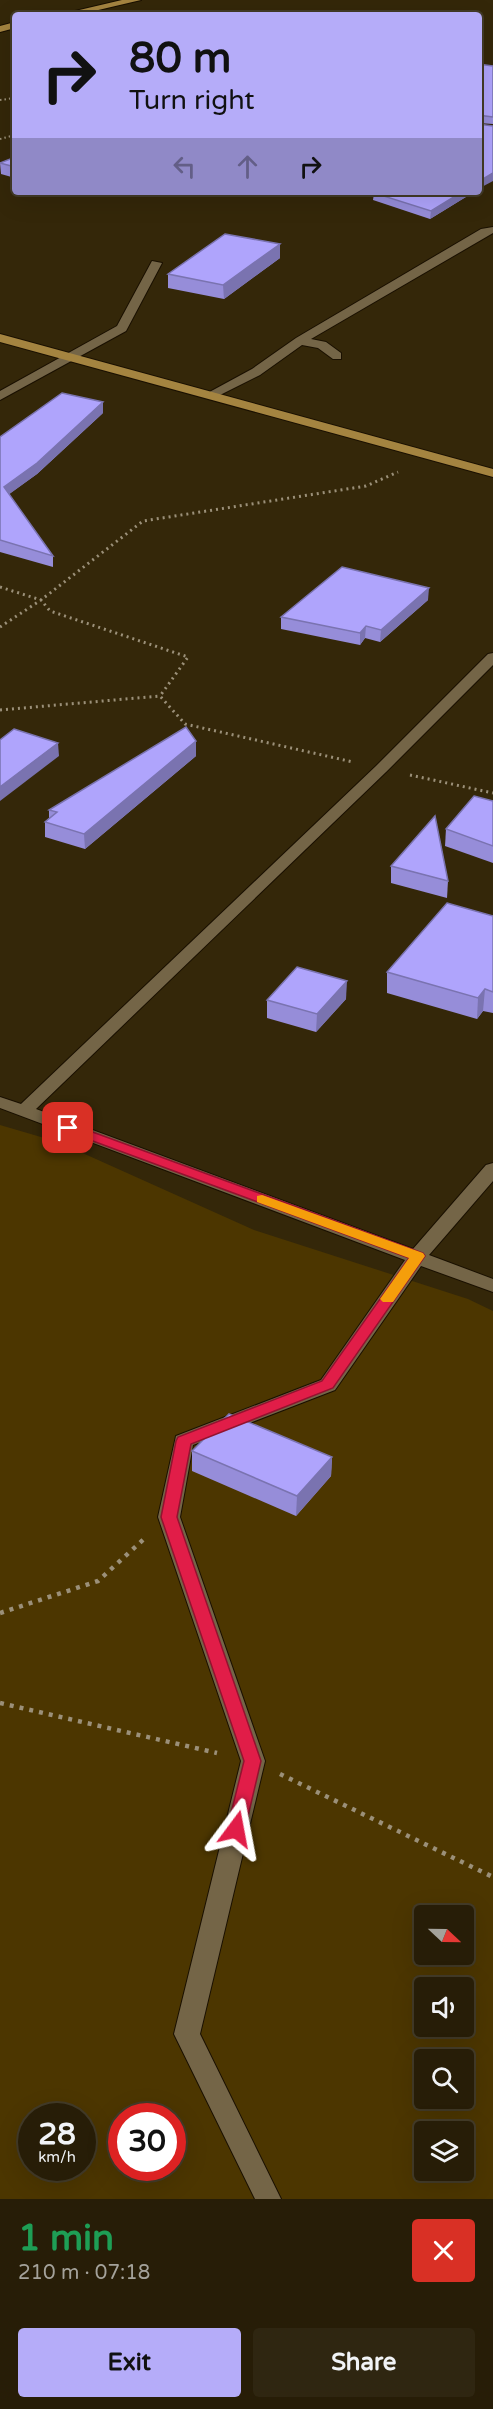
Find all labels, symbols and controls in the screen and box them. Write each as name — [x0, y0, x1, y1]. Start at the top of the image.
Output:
text: 80 m — [129, 33, 231, 84]
icon: right — [30, 36, 108, 114]
text: Turn right — [129, 84, 255, 117]
icon: left — [168, 150, 201, 183]
icon: ahead — [231, 150, 264, 183]
icon: right — [294, 150, 327, 183]
pin — [42, 1102, 93, 1153]
icon: arrive — [51, 1111, 84, 1144]
position arrow — [204, 1797, 268, 1861]
north arrow — [414, 1905, 474, 1965]
map controls — [414, 1905, 474, 2181]
button: sound — [414, 1977, 474, 2037]
button: search — [414, 2049, 474, 2109]
speed limit sign: 30 — [108, 2103, 186, 2181]
text: 28 — [38, 2116, 76, 2153]
button: layers — [414, 2121, 474, 2181]
text: km/h — [38, 2148, 76, 2166]
text: 1 min — [18, 2217, 114, 2260]
button: close — [412, 2219, 475, 2282]
text: 210 m · 07:18 — [18, 2261, 150, 2285]
button: Exit — [18, 2328, 241, 2397]
button: Share — [253, 2328, 475, 2397]

